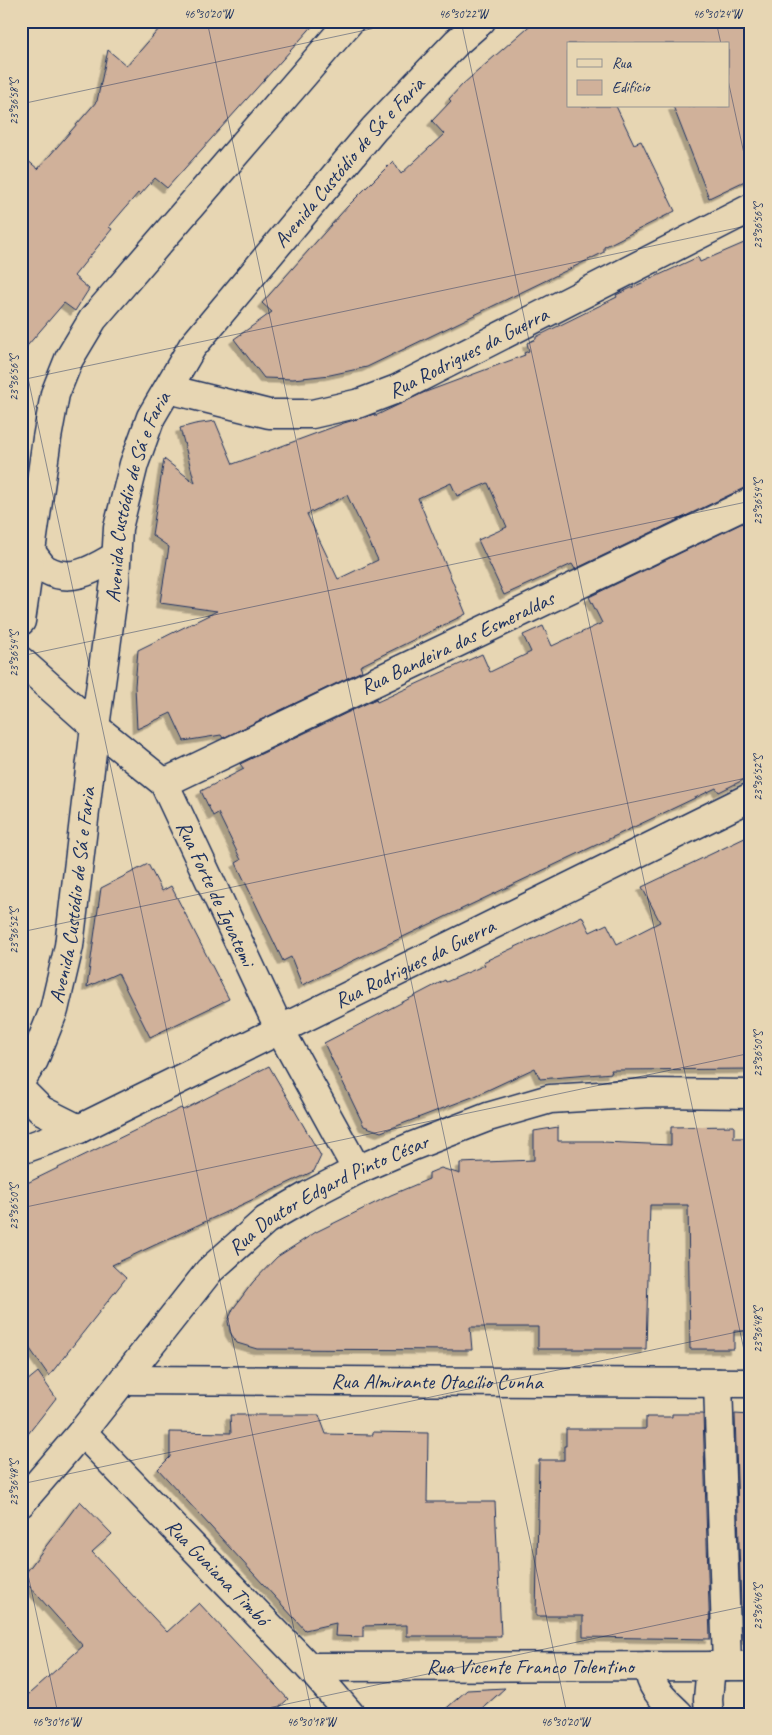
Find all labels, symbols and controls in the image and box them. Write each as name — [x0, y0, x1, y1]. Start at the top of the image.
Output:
text: 46°30'20"W — [184, 6, 235, 22]
text: 46°30'22"W — [439, 6, 490, 22]
text: 46°30'24"W — [693, 6, 744, 22]
legend — [567, 42, 730, 108]
text: Rua — [612, 54, 632, 73]
street label: Avenida Custódio de Sá e Faria — [268, 70, 431, 253]
text: 23°36'58"S — [6, 77, 22, 125]
text: Edifício — [612, 78, 651, 97]
text: 23°36'56"S — [750, 201, 766, 249]
street label: Rua Rodrigues da Guerra — [385, 300, 554, 404]
text: 23°36'56"S — [6, 353, 22, 401]
street label: Avenida Custódio de Sá e Faria — [99, 385, 177, 604]
text: 23°36'54"S — [750, 477, 766, 525]
street label: Rua Bandeira das Esmeraldas — [356, 584, 560, 700]
text: 23°36'54"S — [6, 629, 22, 677]
text: 23°36'52"S — [750, 753, 766, 801]
street label: Avenida Custódio de Sá e Faria — [43, 784, 101, 1006]
street label: Rua Forte de Iguatemi — [171, 817, 262, 973]
text: 23°36'52"S — [6, 906, 22, 954]
street label: Rua Rodrigues da Guerra — [330, 912, 501, 1014]
text: 23°36'50"S — [750, 1029, 766, 1077]
street label: Rua Doutor Edgard Pinto César — [223, 1128, 433, 1261]
text: 23°36'50"S — [6, 1182, 22, 1230]
text: 23°36'48"S — [750, 1305, 766, 1353]
street label: Rua Almirante Otacílio Cunha — [331, 1368, 544, 1395]
text: 23°36'48"S — [6, 1458, 22, 1506]
street label: Rua Guaiana Timbó — [160, 1513, 277, 1633]
text: 23°36'46"S — [750, 1582, 766, 1630]
street label: Rua Vicente Franco Tolentino — [426, 1653, 636, 1680]
text: 46°30'16"W — [32, 1714, 83, 1730]
text: 46°30'18"W — [287, 1714, 338, 1730]
text: 46°30'20"W — [541, 1714, 592, 1730]

